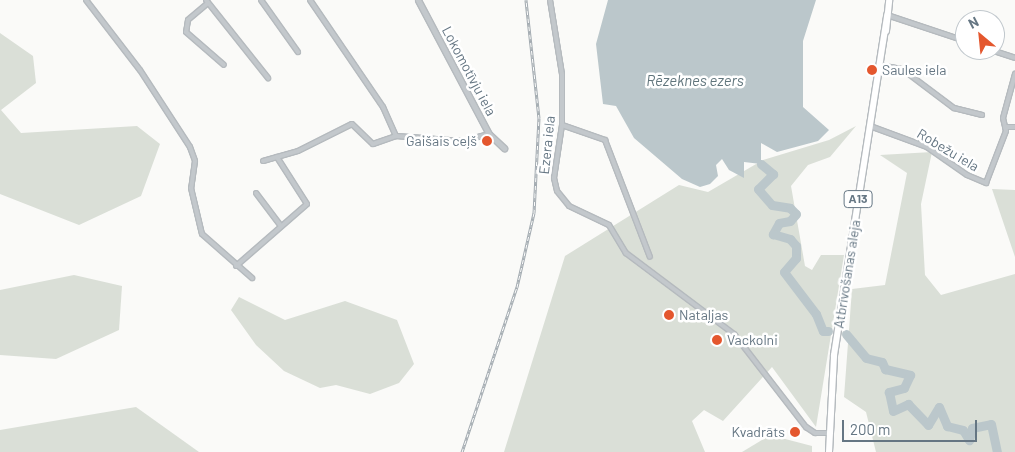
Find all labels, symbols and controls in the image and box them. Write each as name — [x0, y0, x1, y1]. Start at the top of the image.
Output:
north arrow — [955, 10, 1005, 60]
text: N — [965, 13, 981, 32]
street label: Lokomotīvju iela — [438, 23, 500, 119]
place label: Saules iela — [882, 62, 946, 78]
marker: Saules iela — [866, 64, 878, 76]
water label: Rēzeknes ezers — [646, 72, 744, 90]
street label: Ezera iela — [536, 115, 558, 175]
street label: Robežu iela — [914, 125, 982, 175]
place label: Gaišais ceļš — [406, 133, 477, 149]
marker: Gaišais ceļš — [481, 135, 493, 147]
road number: A13 — [843, 190, 873, 208]
street label: Atbrīvošanas aleja — [830, 218, 864, 330]
place label: Nataļjas — [679, 307, 728, 323]
marker: Nataļjas — [663, 309, 675, 321]
place label: Vackolni — [727, 332, 778, 348]
marker: Vackolni — [711, 334, 723, 346]
scale bar — [845, 410, 980, 442]
text: 200 m — [850, 420, 890, 438]
place label: Kvadrāts — [731, 424, 785, 440]
marker: Kvadrāts — [789, 426, 801, 438]

